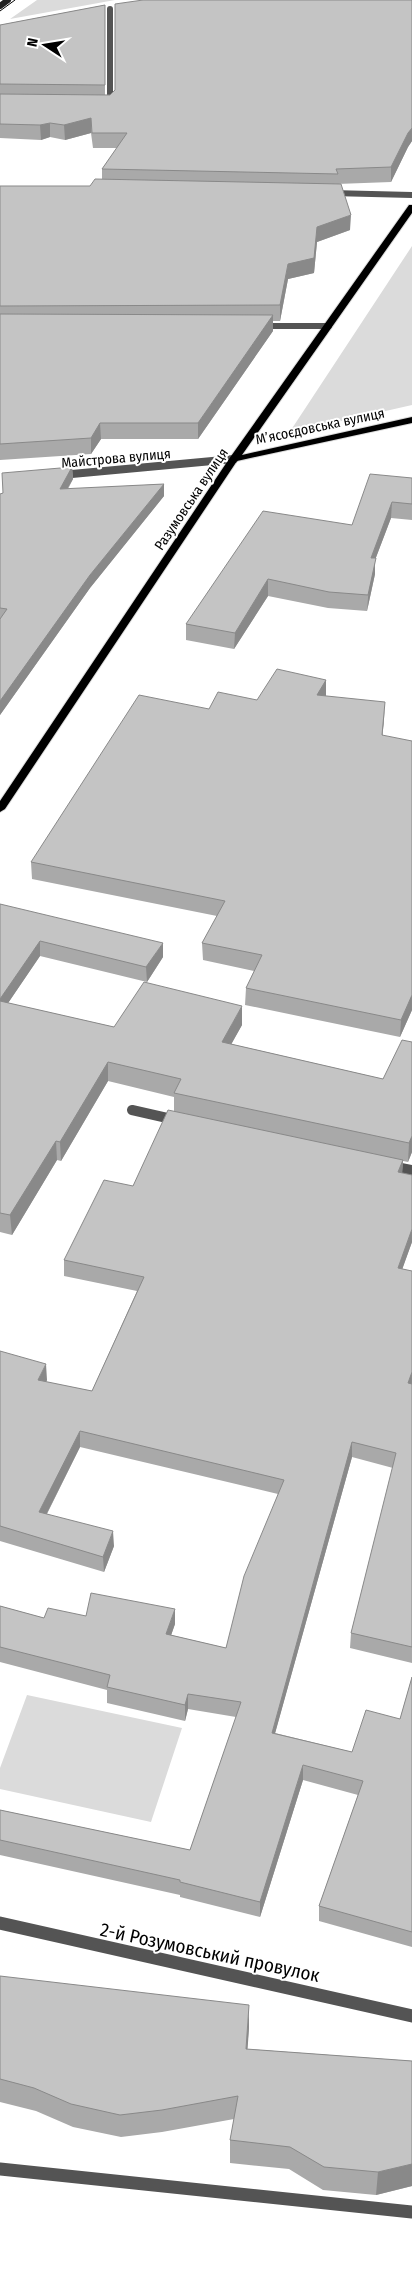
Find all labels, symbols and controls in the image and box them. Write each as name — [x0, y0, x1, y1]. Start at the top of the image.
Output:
north arrow — [20, 20, 70, 70]
text: N — [24, 37, 42, 48]
street label: Мʼясоєдовська вулиця — [254, 405, 386, 448]
street label: Майстрова вулиця — [61, 445, 172, 472]
street label: Разумовська вулиця — [151, 445, 232, 554]
street label: 2-й Розумовський провулок — [98, 1918, 322, 1987]

